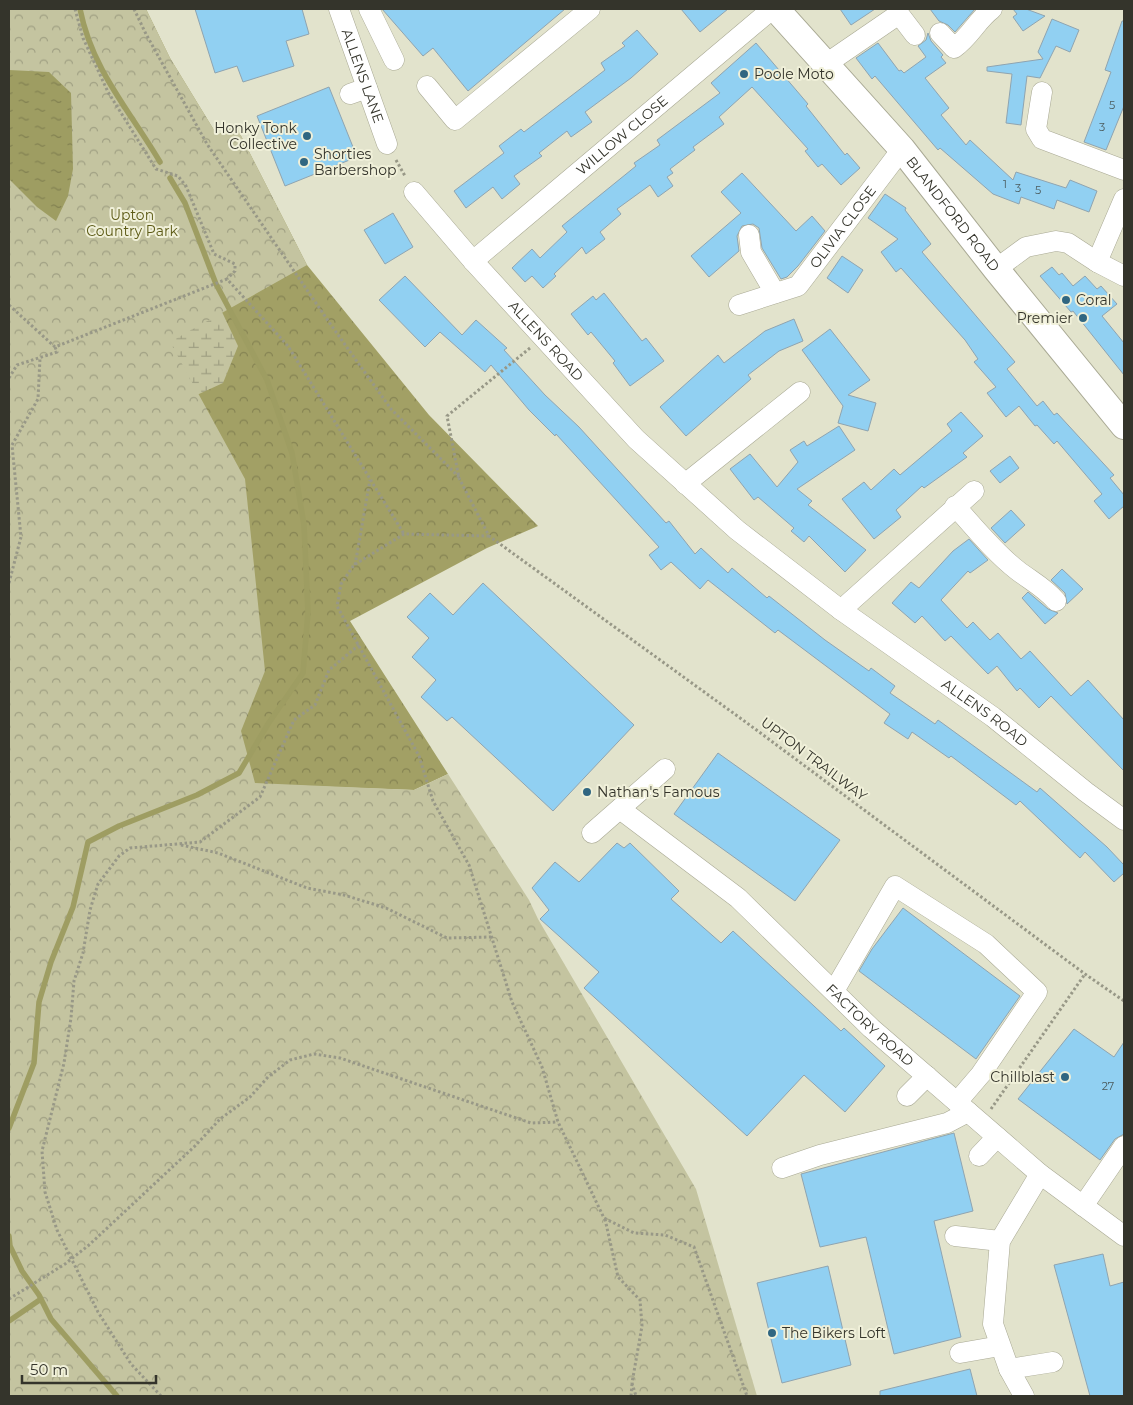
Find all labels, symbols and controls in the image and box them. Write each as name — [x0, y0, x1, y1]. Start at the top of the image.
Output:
street label: ALLENS LANE — [338, 26, 388, 125]
place label: Poole Moto — [754, 65, 834, 83]
marker: Poole Moto — [738, 68, 750, 80]
street label: WILLOW CLOSE — [573, 92, 672, 179]
house number: 5 — [1109, 98, 1115, 112]
place label: Honky Tonk Collective — [214, 119, 298, 153]
house number: 3 — [1099, 120, 1105, 134]
marker: Honky Tonk Collective — [301, 130, 313, 142]
place label: Shorties Barbershop — [314, 145, 396, 179]
street label: BLANDFORD ROAD — [902, 153, 1004, 275]
marker: Shorties Barbershop — [298, 156, 310, 168]
house number: 1 — [1003, 177, 1007, 191]
house number: 3 — [1015, 181, 1021, 195]
street label: OLIVIA CLOSE — [806, 182, 880, 272]
house number: 5 — [1035, 183, 1041, 197]
park label: Upton Country Park — [86, 206, 178, 240]
place label: Coral — [1076, 291, 1111, 309]
marker: Coral — [1060, 294, 1072, 306]
street label: ALLENS ROAD — [505, 297, 587, 385]
place label: Premier — [1017, 309, 1073, 327]
marker: Premier — [1077, 312, 1089, 324]
street label: ALLENS ROAD — [938, 675, 1032, 751]
street label: UPTON TRAILWAY — [757, 713, 871, 805]
place label: Nathan's Famous — [597, 783, 720, 801]
marker: Nathan's Famous — [581, 786, 593, 798]
street label: FACTORY ROAD — [822, 980, 918, 1070]
place label: Chillblast — [990, 1068, 1055, 1086]
marker: Chillblast — [1059, 1071, 1071, 1083]
house number: 27 — [1102, 1079, 1114, 1093]
place label: The Bikers Loft — [782, 1324, 886, 1342]
marker: The Bikers Loft — [766, 1327, 778, 1339]
scale bar — [22, 1352, 156, 1384]
text: 50 m — [30, 1360, 68, 1379]

